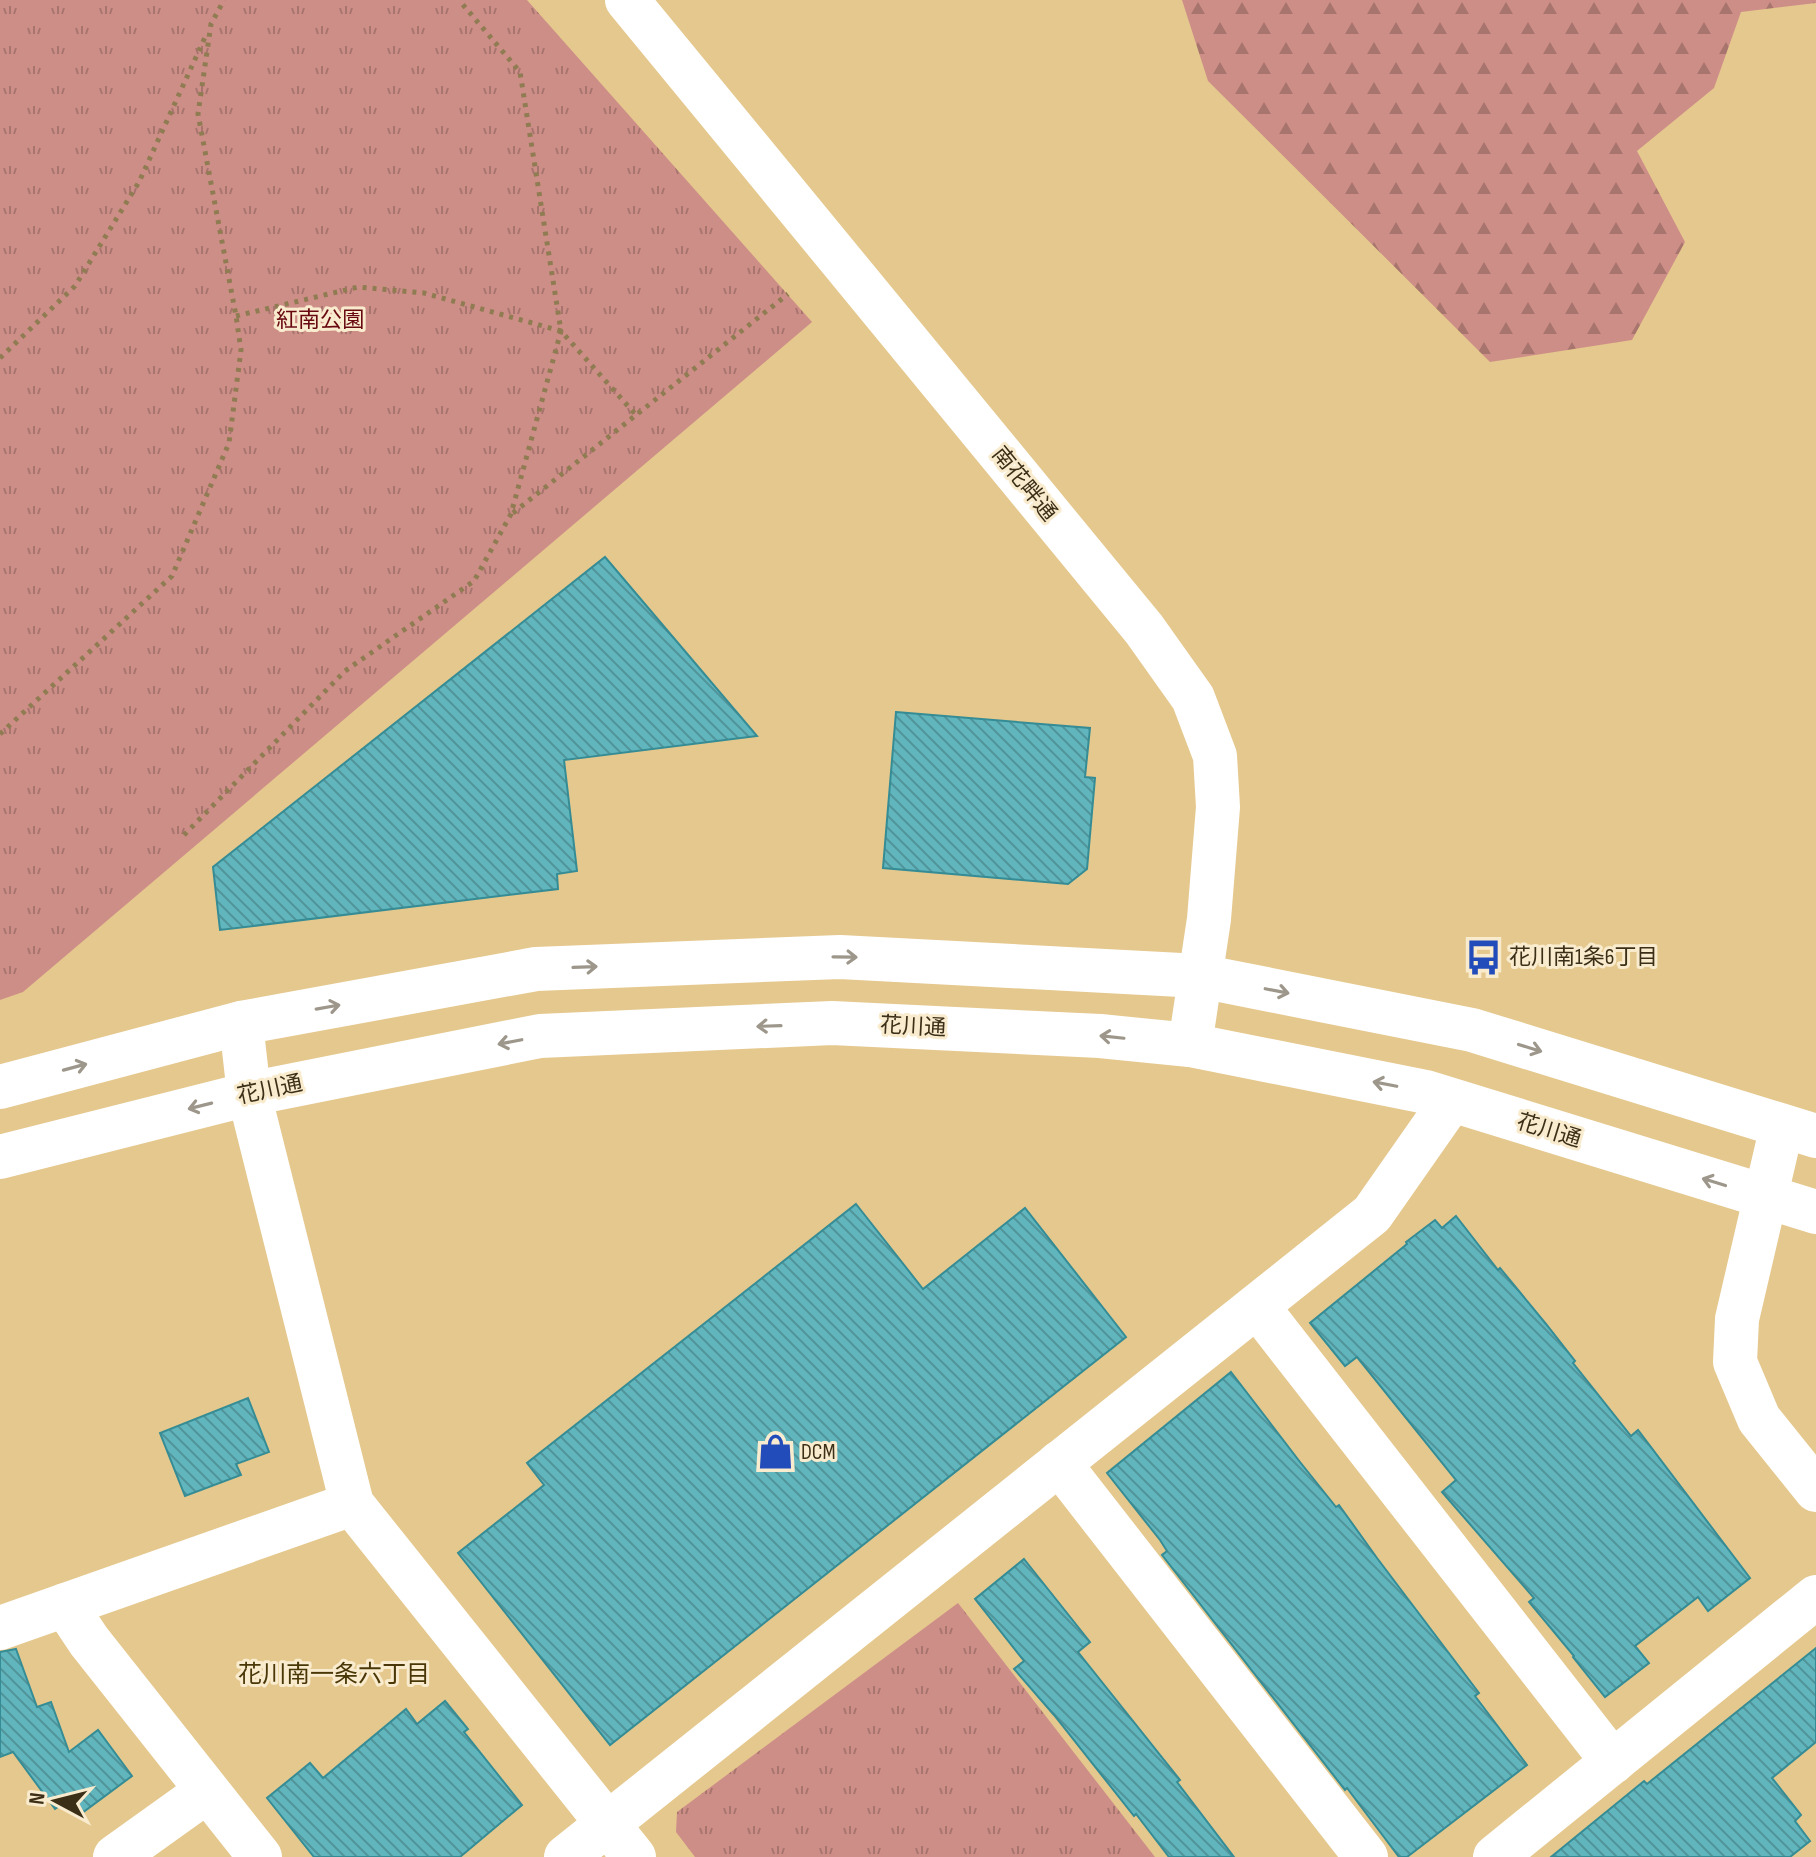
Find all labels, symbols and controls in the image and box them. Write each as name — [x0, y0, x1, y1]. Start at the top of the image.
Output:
park label: 紅南公園 — [276, 307, 364, 334]
street label: 南花畔通 — [986, 441, 1062, 527]
bus stop icon: 花川南1条6丁目 — [1464, 938, 1502, 976]
place label: 花川南1条6丁目 — [1509, 944, 1658, 971]
one-way arrow — [831, 950, 857, 965]
one-way arrow — [571, 959, 598, 974]
one-way arrow — [1263, 985, 1289, 1000]
one-way arrow — [315, 998, 340, 1013]
street label: 花川通 — [879, 1012, 947, 1042]
one-way arrow — [756, 1019, 783, 1034]
one-way arrow — [1100, 1029, 1126, 1044]
one-way arrow — [497, 1035, 523, 1050]
one-way arrow — [1517, 1042, 1542, 1056]
one-way arrow — [62, 1058, 88, 1073]
street label: 花川通 — [235, 1070, 305, 1110]
one-way arrow — [1373, 1076, 1398, 1091]
one-way arrow — [188, 1100, 214, 1115]
street label: 花川通 — [1513, 1108, 1585, 1154]
one-way arrow — [1702, 1174, 1727, 1189]
shop icon: DCM — [756, 1433, 794, 1471]
place label: DCM — [801, 1439, 836, 1466]
district label: 花川南一条六丁目 — [238, 1660, 430, 1689]
north arrow — [16, 1761, 96, 1841]
text: N — [24, 1791, 52, 1806]

